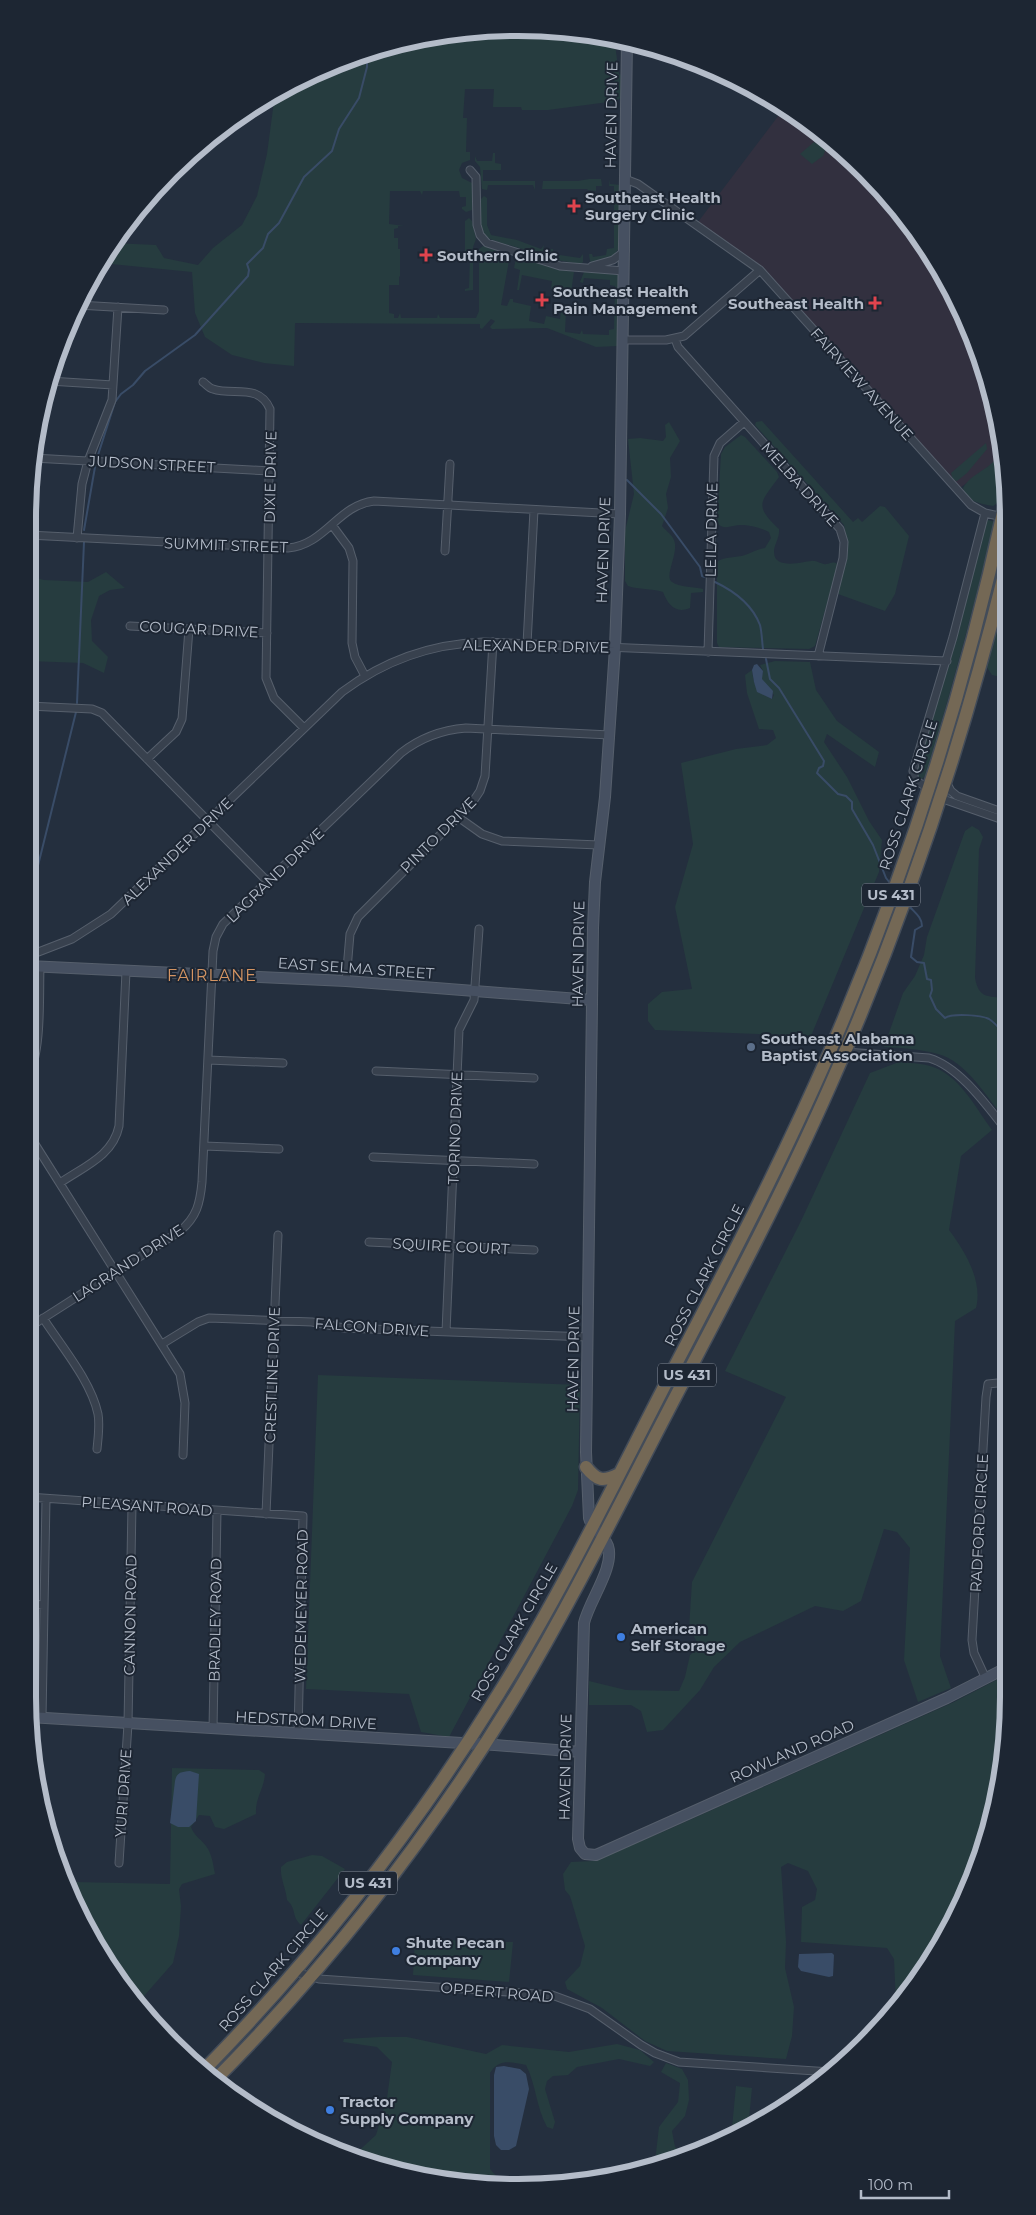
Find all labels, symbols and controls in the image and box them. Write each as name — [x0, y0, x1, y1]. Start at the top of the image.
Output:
street label: HAVEN DRIVE — [601, 62, 621, 168]
place label: Southeast Health Surgery Clinic — [585, 188, 721, 224]
marker: Southeast Health Surgery Clinic — [567, 199, 581, 213]
place label: Southern Clinic — [437, 246, 558, 265]
marker: Southern Clinic — [419, 248, 433, 262]
place label: Southeast Health Pain Management — [553, 282, 698, 318]
marker: Southeast Health Pain Management — [535, 293, 549, 307]
place label: Southeast Health — [728, 294, 864, 313]
marker: Southeast Health — [868, 296, 882, 310]
street label: FAIRVIEW AVENUE — [806, 324, 918, 444]
street label: DIXIE DRIVE — [260, 431, 280, 523]
street label: MELBA DRIVE — [757, 438, 843, 530]
street label: JUDSON STREET — [87, 451, 216, 477]
street label: LEILA DRIVE — [701, 482, 721, 578]
street label: HAVEN DRIVE — [592, 496, 614, 604]
street label: SUMMIT STREET — [164, 533, 289, 557]
street label: COUGAR DRIVE — [139, 616, 259, 642]
street label: ALEXANDER DRIVE — [462, 635, 610, 657]
street label: ROSS CLARK CIRCLE — [875, 717, 941, 873]
street label: ALEXANDER DRIVE — [118, 793, 236, 909]
street label: PINTO DRIVE — [396, 793, 480, 877]
street label: LAGRAND DRIVE — [222, 823, 328, 927]
road number: US 431 — [862, 884, 920, 906]
street label: HAVEN DRIVE — [568, 901, 588, 1007]
street label: EAST SELMA STREET — [277, 953, 435, 983]
district label: FAIRLANE — [167, 966, 257, 985]
place label: Southeast Alabama Baptist Association — [761, 1029, 915, 1065]
marker: Southeast Alabama Baptist Association — [745, 1041, 757, 1053]
street label: TORINO DRIVE — [444, 1071, 466, 1185]
street label: ROSS CLARK CIRCLE — [660, 1201, 748, 1349]
street label: LAGRAND DRIVE — [69, 1220, 187, 1306]
street label: SQUIRE COURT — [392, 1233, 510, 1259]
street label: CRESTLINE DRIVE — [260, 1306, 284, 1444]
street label: HAVEN DRIVE — [563, 1306, 583, 1412]
street label: FALCON DRIVE — [314, 1314, 430, 1340]
road number: US 431 — [658, 1364, 716, 1386]
street label: RADFORD CIRCLE — [966, 1453, 992, 1593]
street label: PLEASANT ROAD — [81, 1492, 213, 1520]
street label: WEDEMEYER ROAD — [290, 1529, 312, 1683]
street label: CANNON ROAD — [119, 1555, 141, 1675]
street label: BRADLEY ROAD — [204, 1558, 226, 1682]
street label: ROSS CLARK CIRCLE — [467, 1559, 561, 1705]
place label: American Self Storage — [630, 1619, 725, 1655]
marker: American Self Storage — [615, 1631, 627, 1643]
street label: HEDSTROM DRIVE — [235, 1707, 377, 1733]
street label: HAVEN DRIVE — [555, 1714, 575, 1820]
street label: ROWLAND ROAD — [727, 1715, 857, 1787]
street label: YURI DRIVE — [110, 1748, 136, 1838]
road number: US 431 — [339, 1872, 397, 1895]
street label: ROSS CLARK CIRCLE — [214, 1905, 332, 2035]
place label: Shute Pecan Company — [406, 1933, 505, 1969]
marker: Shute Pecan Company — [390, 1945, 402, 1957]
street label: OPPERT ROAD — [440, 1978, 554, 2006]
place label: Tractor Supply Company — [340, 2092, 474, 2128]
marker: Tractor Supply Company — [324, 2104, 336, 2116]
scale bar — [861, 2168, 948, 2200]
text: 100 m — [868, 2175, 913, 2194]

